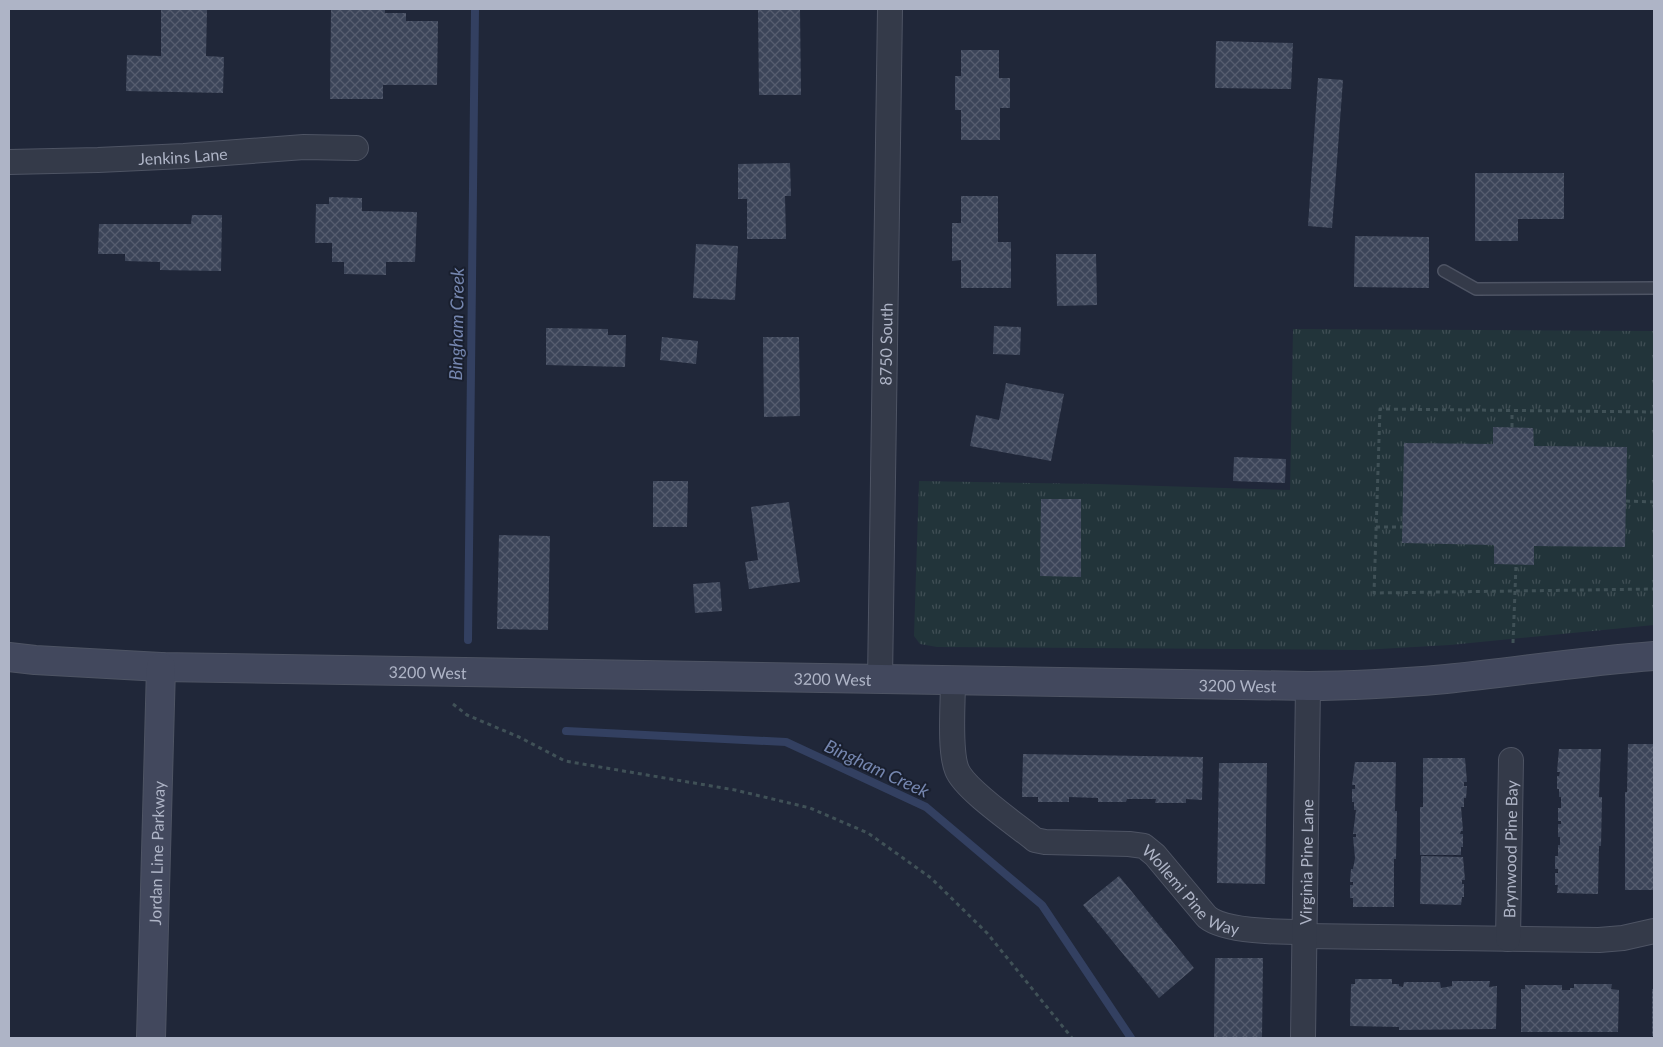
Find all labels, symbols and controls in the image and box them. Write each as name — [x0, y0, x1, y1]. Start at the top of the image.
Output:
street label: Jenkins Lane — [138, 143, 228, 168]
water label: Bingham Creek — [444, 267, 468, 381]
street label: 8750 South — [875, 303, 895, 385]
street label: 3200 West — [389, 661, 467, 682]
street label: 3200 West — [793, 668, 872, 688]
street label: 3200 West — [1198, 675, 1277, 695]
water label: Bingham Creek — [821, 734, 933, 802]
street label: Brynwood Pine Bay — [1499, 779, 1520, 918]
street label: Jordan Line Parkway — [145, 780, 167, 925]
street label: Virginia Pine Lane — [1295, 799, 1316, 925]
street label: Wollemi Pine Way — [1139, 840, 1242, 938]

